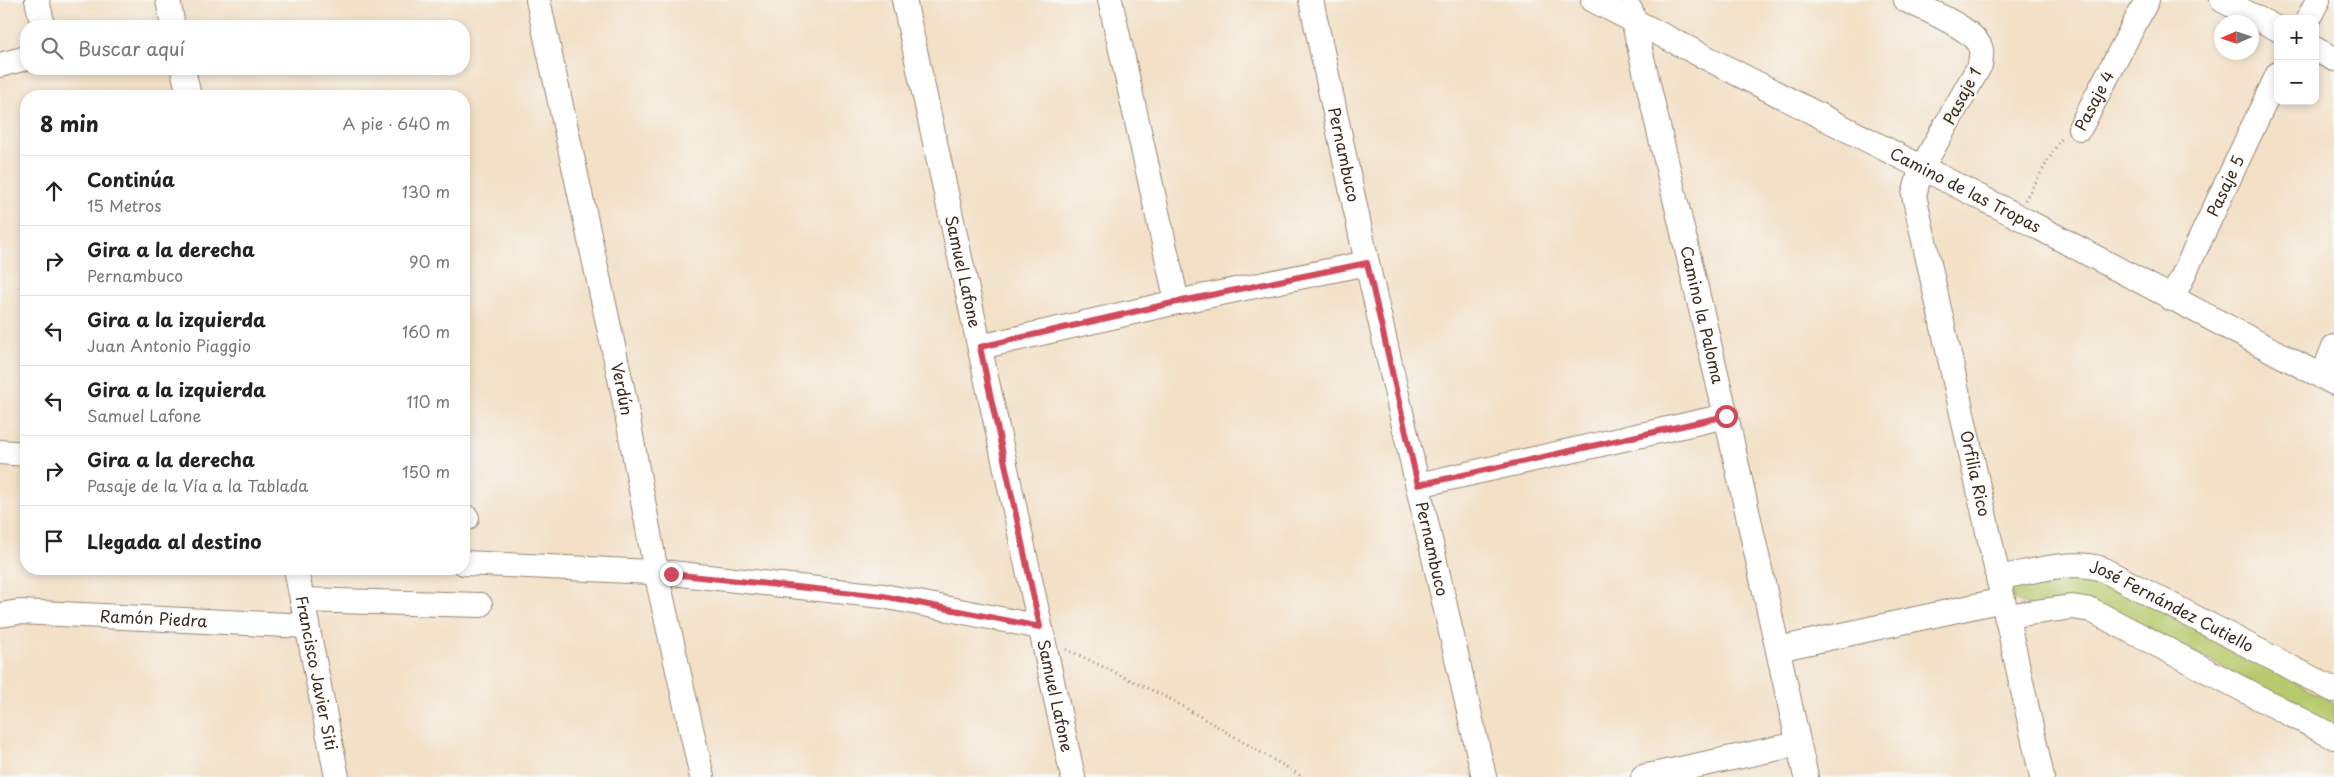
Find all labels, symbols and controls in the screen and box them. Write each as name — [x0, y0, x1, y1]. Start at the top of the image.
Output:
north arrow — [2214, 15, 2259, 60]
map controls — [2274, 15, 2319, 105]
button: + — [2274, 15, 2319, 60]
search box — [20, 20, 470, 75]
icon: search — [38, 34, 66, 62]
text: Buscar aquí — [78, 34, 185, 62]
button: − — [2274, 60, 2319, 105]
street label: Pasaje 1 — [1936, 63, 1986, 128]
street label: Pasaje 4 — [2068, 66, 2119, 134]
street label: Pernambuco — [1323, 105, 1367, 204]
text: 8 min — [40, 107, 99, 139]
text: A pie · 640 m — [342, 111, 450, 135]
street label: Camino de las Tropas — [1886, 140, 2046, 238]
street label: Pasaje 5 — [2200, 151, 2249, 220]
text: Continúa — [87, 165, 175, 193]
icon: ahead — [40, 177, 68, 205]
text: 130 m — [402, 179, 450, 203]
text: 15 Metros — [87, 193, 162, 217]
street label: Samuel Lafone — [940, 213, 988, 330]
text: Gira a la derecha — [87, 235, 255, 263]
street label: Camino la Paloma — [1675, 243, 1731, 386]
icon: right — [40, 247, 68, 275]
text: 90 m — [409, 249, 450, 273]
text: Pernambuco — [87, 263, 183, 287]
text: Gira a la izquierda — [87, 305, 266, 333]
icon: left — [40, 317, 68, 345]
text: 160 m — [402, 319, 450, 343]
text: Juan Antonio Piaggio — [87, 333, 251, 357]
street label: Verdún — [606, 360, 640, 417]
text: Gira a la izquierda — [87, 375, 266, 403]
icon: left — [40, 387, 68, 415]
text: 110 m — [407, 389, 450, 413]
text: Samuel Lafone — [87, 403, 201, 427]
route start — [1715, 405, 1738, 428]
street label: Orfilia Rico — [1955, 428, 1997, 519]
text: Gira a la derecha — [87, 445, 255, 473]
icon: right — [40, 457, 68, 485]
text: 150 m — [402, 459, 450, 483]
text: Pasaje de la Vía a la Tablada — [87, 473, 308, 497]
street label: Pernambuco — [1411, 499, 1455, 598]
icon: arrive — [40, 527, 68, 555]
text: Llegada al destino — [87, 527, 261, 555]
street label: José Fernández Cutiello — [2088, 553, 2258, 657]
route end — [660, 563, 683, 586]
street label: Francisco Javier Siti — [290, 593, 344, 752]
street label: Ramón Piedra — [99, 603, 208, 632]
street label: Samuel Lafone — [1032, 637, 1080, 754]

